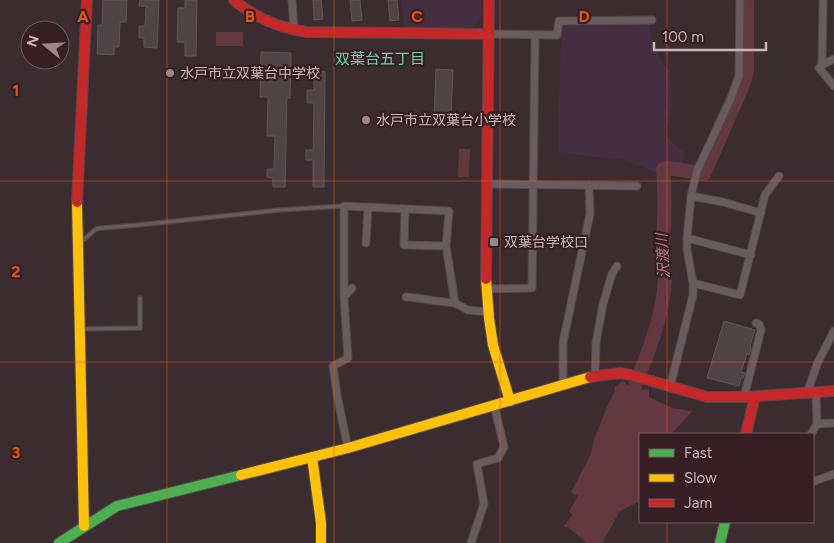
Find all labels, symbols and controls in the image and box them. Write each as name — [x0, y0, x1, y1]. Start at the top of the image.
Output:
text: A — [77, 7, 89, 26]
text: B — [245, 7, 255, 26]
text: C — [411, 7, 423, 26]
text: D — [578, 7, 590, 26]
north arrow — [20, 20, 70, 70]
scale bar — [654, 20, 766, 52]
text: 100 m — [662, 28, 704, 46]
text: N — [23, 33, 43, 49]
district label: 双葉台五丁目 — [335, 50, 425, 68]
place label: 水戸市立双葉台中学校 — [180, 65, 320, 82]
marker: 水戸市立双葉台中学校 — [164, 67, 176, 79]
text: 1 — [13, 81, 19, 100]
place label: 水戸市立双葉台小学校 — [376, 112, 516, 129]
marker: 水戸市立双葉台小学校 — [360, 114, 372, 126]
water label: 沢渡川 — [653, 231, 673, 279]
place label: 双葉台学校口 — [504, 234, 588, 251]
marker: 双葉台学校口 — [488, 236, 500, 248]
text: 2 — [11, 262, 21, 281]
legend — [639, 433, 814, 523]
text: 3 — [12, 443, 21, 462]
text: Fast — [684, 444, 713, 462]
text: Slow — [684, 469, 717, 487]
text: Jam — [684, 494, 712, 512]

